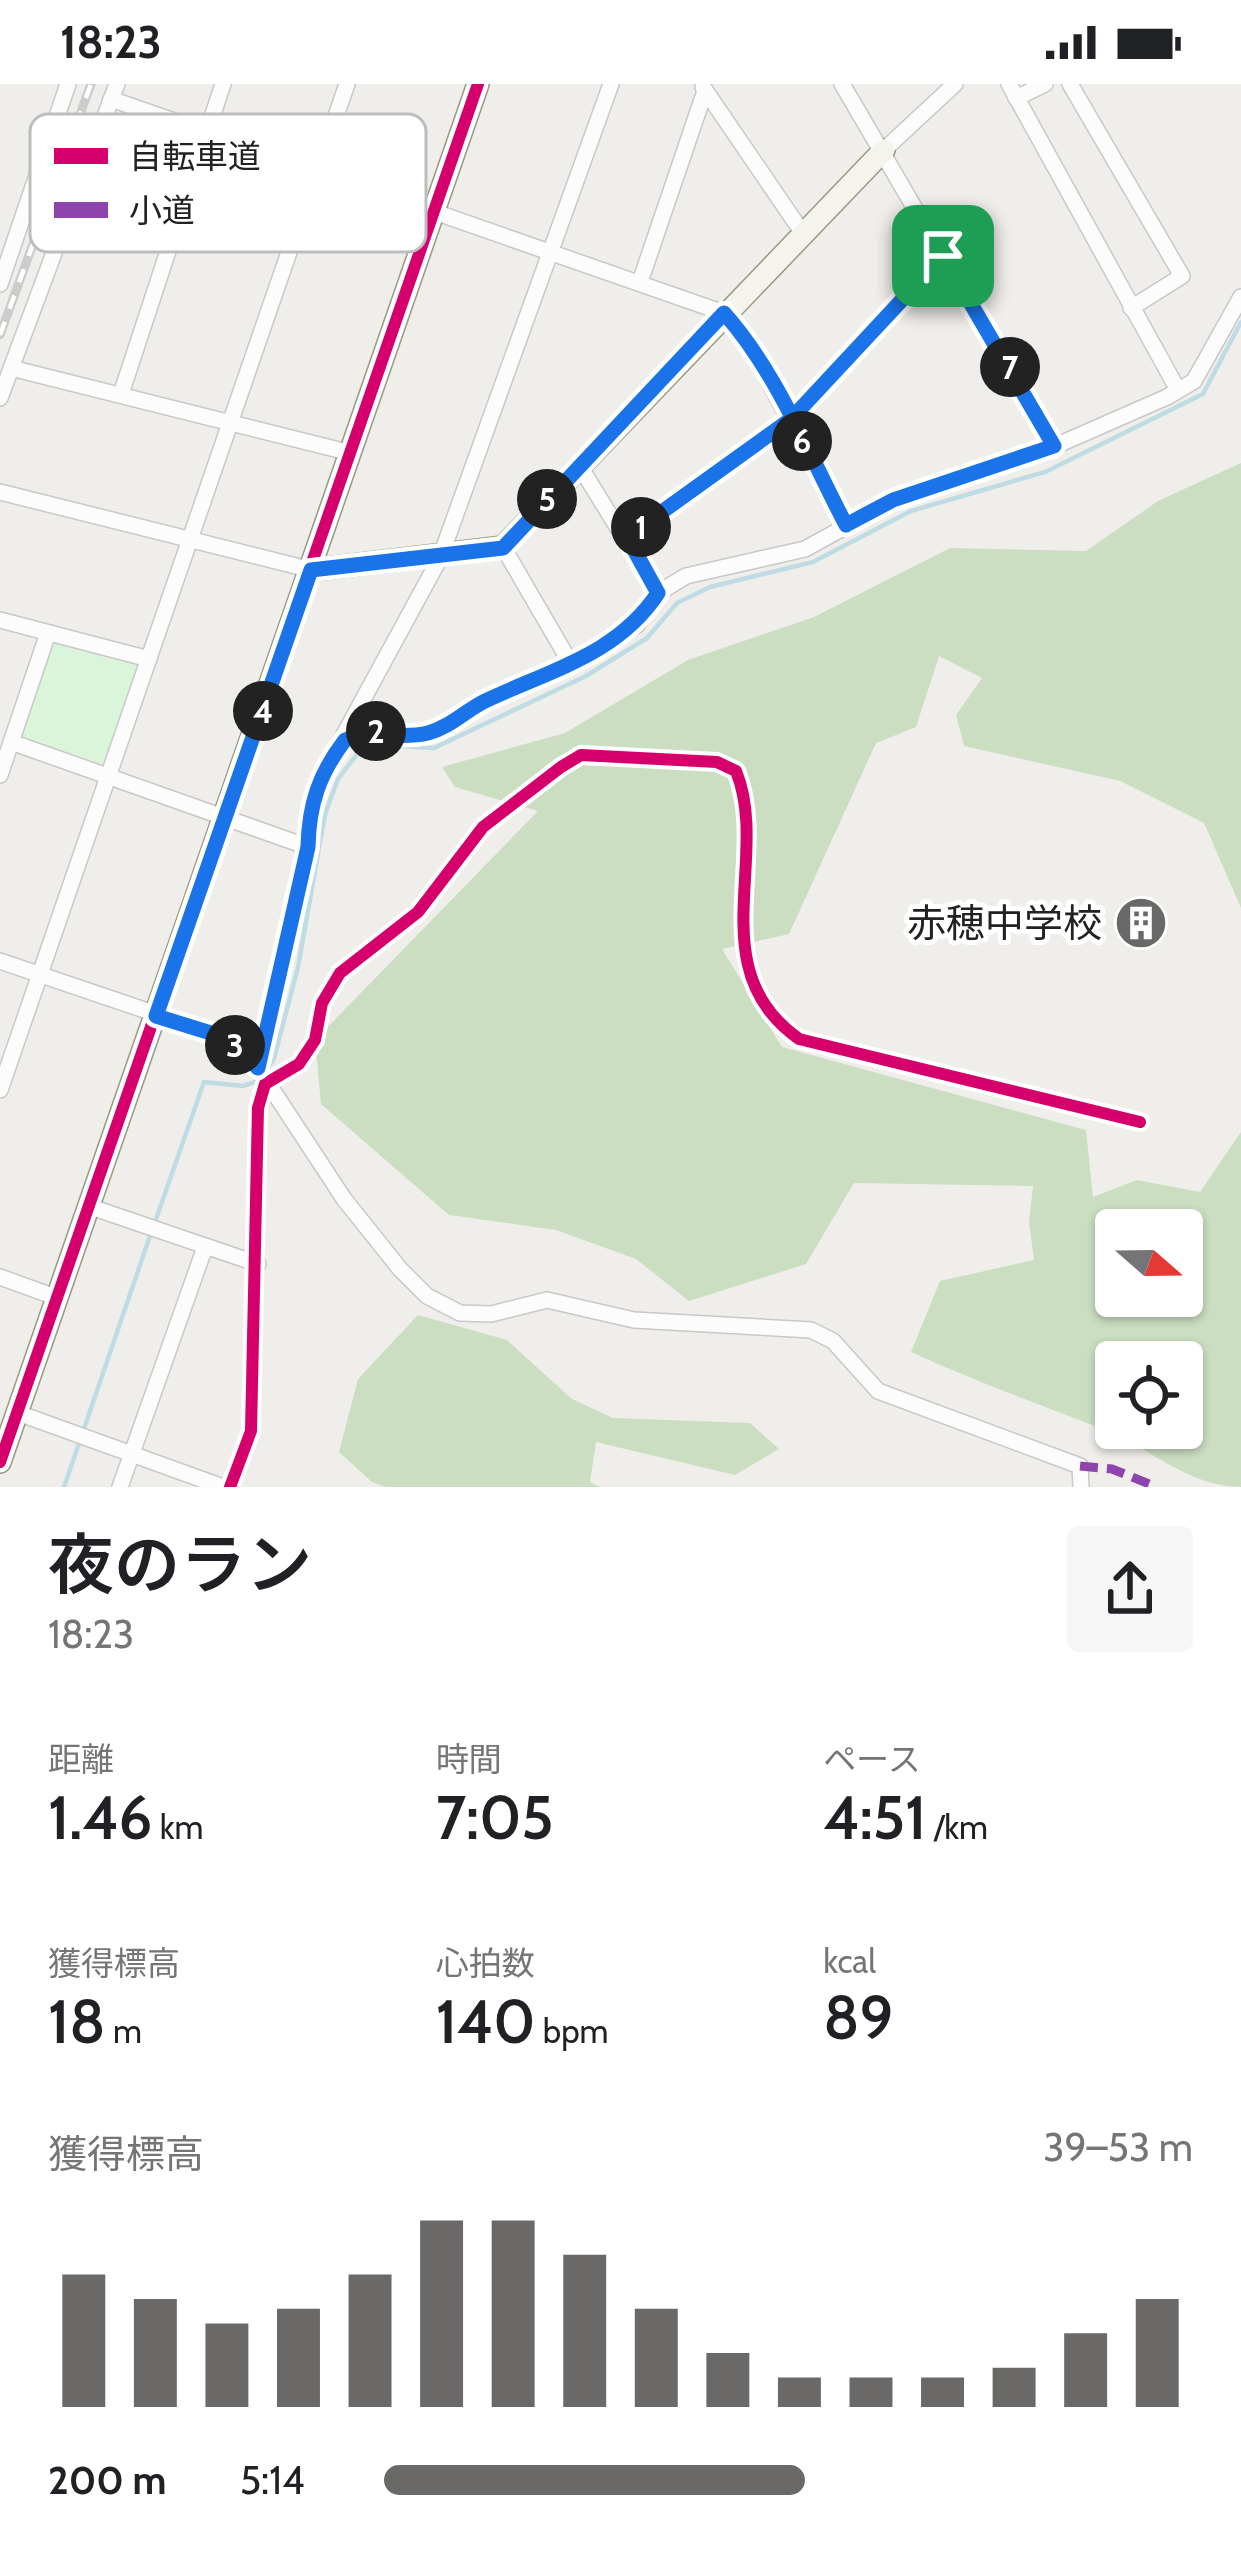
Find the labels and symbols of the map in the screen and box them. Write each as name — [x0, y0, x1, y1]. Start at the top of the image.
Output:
legend — [30, 114, 426, 252]
text: 自転車道 — [129, 136, 261, 176]
text: 小道 — [129, 190, 195, 230]
pin — [892, 205, 994, 307]
pin: 7 — [980, 337, 1040, 397]
pin: 6 — [772, 411, 832, 471]
pin: 5 — [517, 469, 577, 529]
pin: 1 — [611, 497, 671, 557]
pin: 4 — [233, 681, 293, 741]
pin: 2 — [346, 701, 406, 761]
building icon: 赤穂中学校 — [1113, 895, 1169, 951]
place label: 赤穂中学校 — [907, 899, 1102, 947]
pin: 3 — [205, 1015, 265, 1075]
north arrow — [1095, 1209, 1203, 1317]

